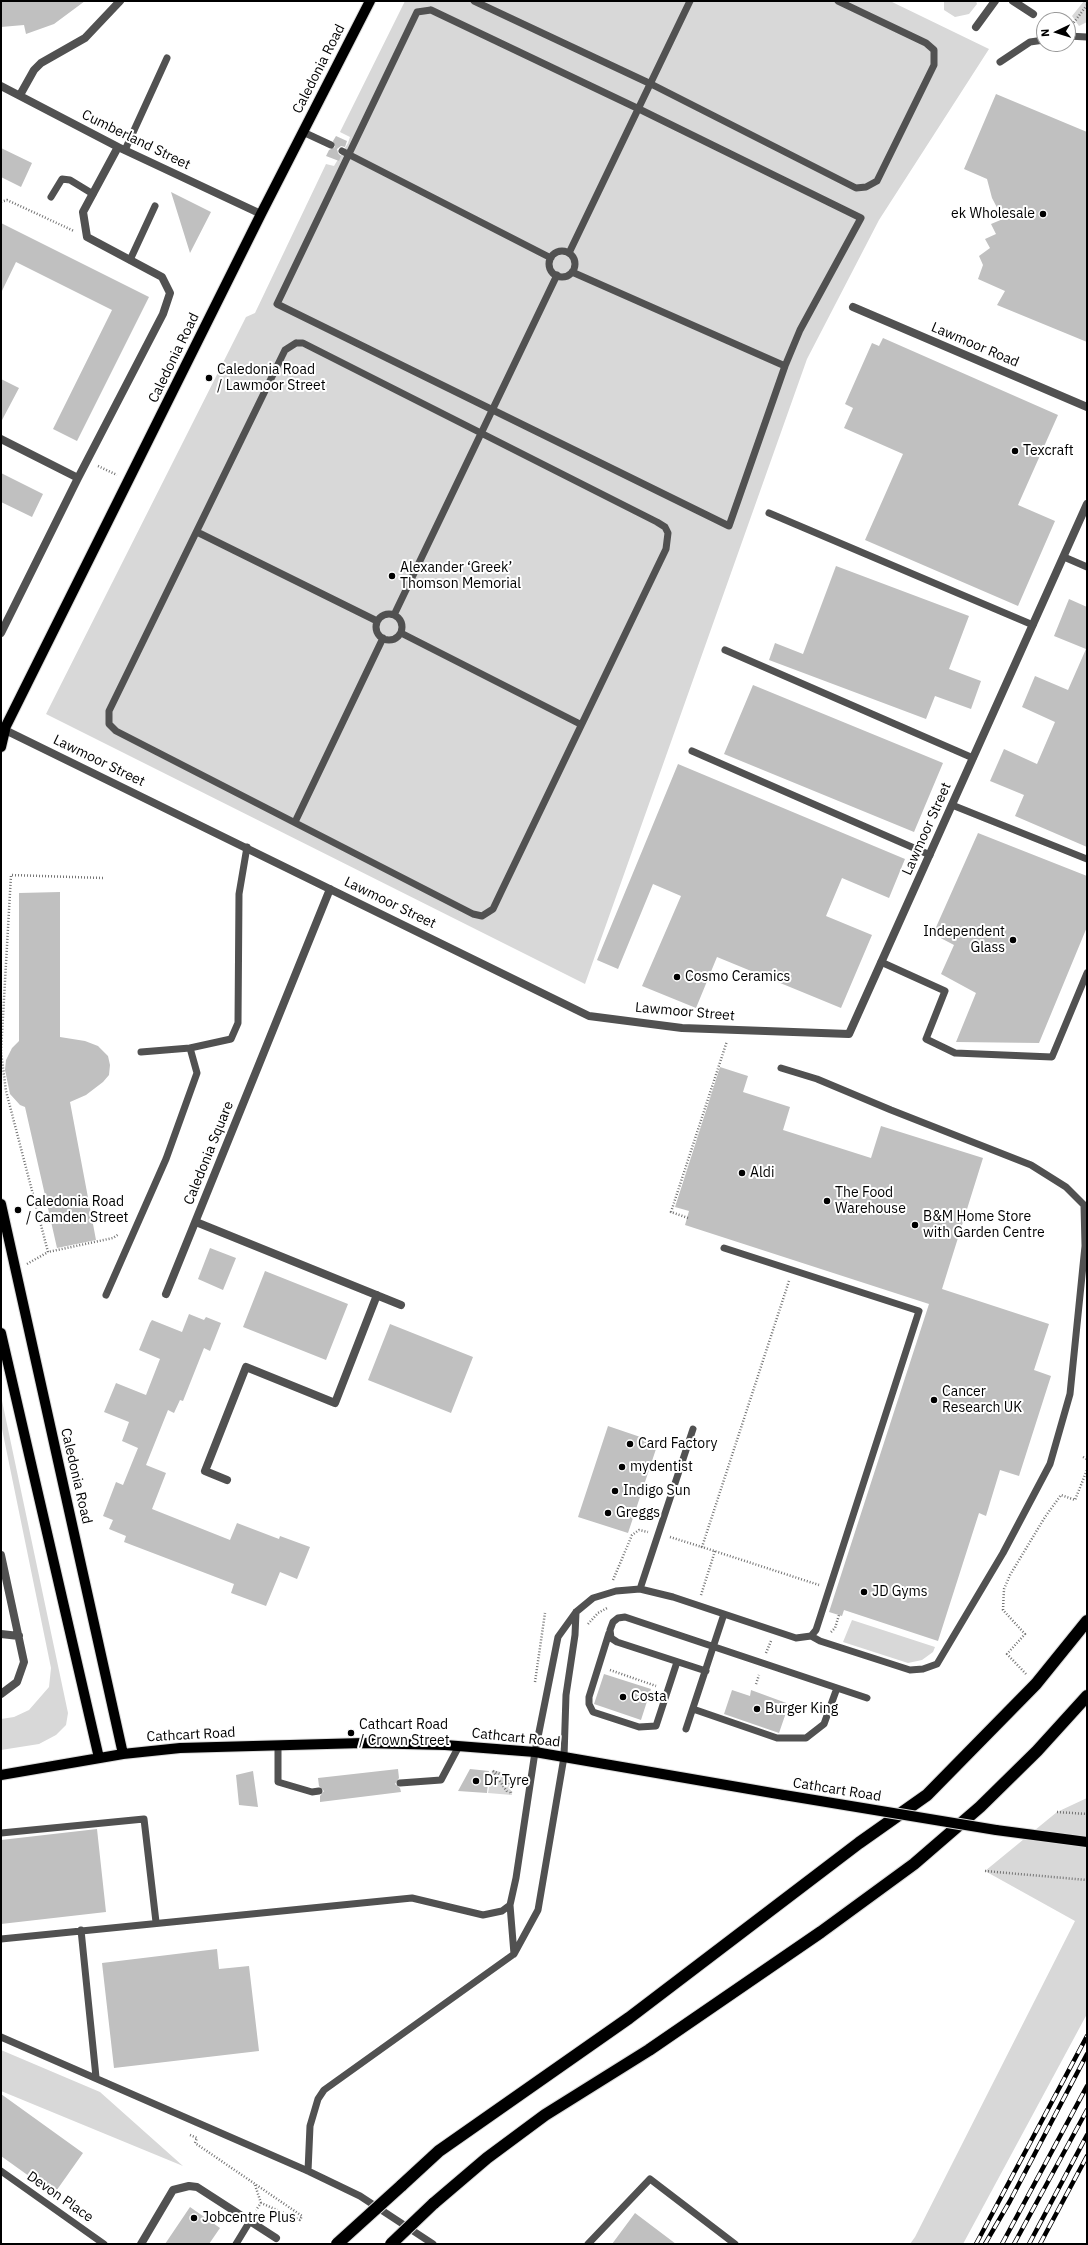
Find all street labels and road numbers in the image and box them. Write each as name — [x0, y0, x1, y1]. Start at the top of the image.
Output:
street label: Caledonia Road — [289, 22, 349, 116]
street label: Cumberland Street — [79, 106, 193, 174]
street label: Caledonia Road — [145, 310, 203, 406]
street label: Lawmoor Road — [929, 319, 1021, 371]
street label: Lawmoor Street — [50, 732, 148, 790]
street label: Lawmoor Street — [899, 780, 955, 878]
street label: Lawmoor Street — [341, 874, 439, 932]
street label: Lawmoor Street — [634, 999, 736, 1025]
street label: Caledonia Square — [181, 1099, 237, 1207]
street label: Caledonia Road — [57, 1426, 95, 1526]
street label: Cathcart Road — [146, 1724, 236, 1746]
street label: Cathcart Road — [471, 1725, 561, 1751]
street label: Cathcart Road — [792, 1775, 882, 1805]
street label: Devon Place — [24, 2168, 96, 2226]

